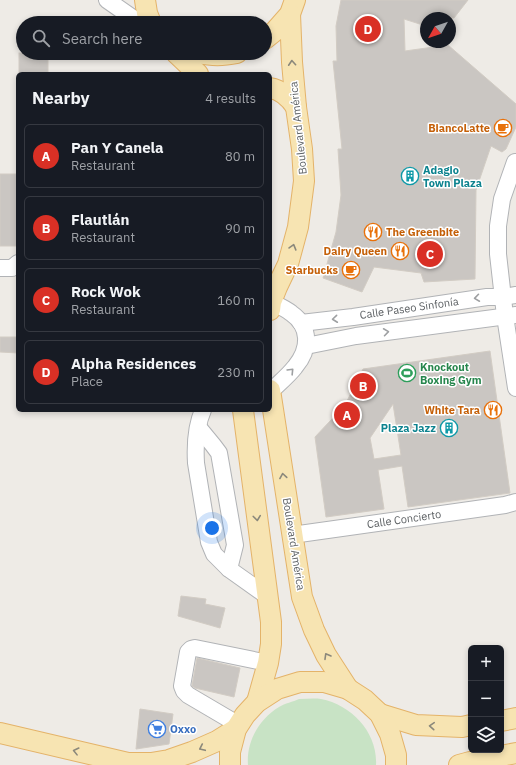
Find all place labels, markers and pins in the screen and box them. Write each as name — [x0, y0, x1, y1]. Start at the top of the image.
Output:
pin: D — [355, 14, 381, 44]
cafe icon: BiancoLatte — [493, 118, 513, 138]
place label: BiancoLatte — [428, 121, 490, 135]
place label: Adagio Town Plaza — [423, 163, 482, 190]
building icon: Adagio Town Plaza — [400, 166, 420, 186]
restaurant icon: The Greenbite — [363, 222, 383, 242]
place label: The Greenbite — [386, 225, 459, 239]
pin: C — [417, 239, 443, 269]
restaurant icon: Dairy Queen — [390, 241, 410, 261]
place label: Dairy Queen — [324, 244, 387, 258]
cafe icon: Starbucks — [341, 260, 361, 280]
place label: Starbucks — [286, 263, 338, 277]
place label: Knockout Boxing Gym — [420, 360, 482, 387]
sports icon: Knockout Boxing Gym — [397, 363, 417, 383]
pin: B — [350, 371, 376, 401]
pin: A — [334, 400, 360, 430]
restaurant icon: White Tara — [483, 400, 503, 420]
place label: White Tara — [424, 403, 480, 417]
building icon: Plaza Jazz — [439, 418, 459, 438]
place label: Plaza Jazz — [381, 421, 436, 435]
supermarket icon: Oxxo — [147, 719, 167, 739]
place label: Oxxo — [170, 722, 196, 736]

